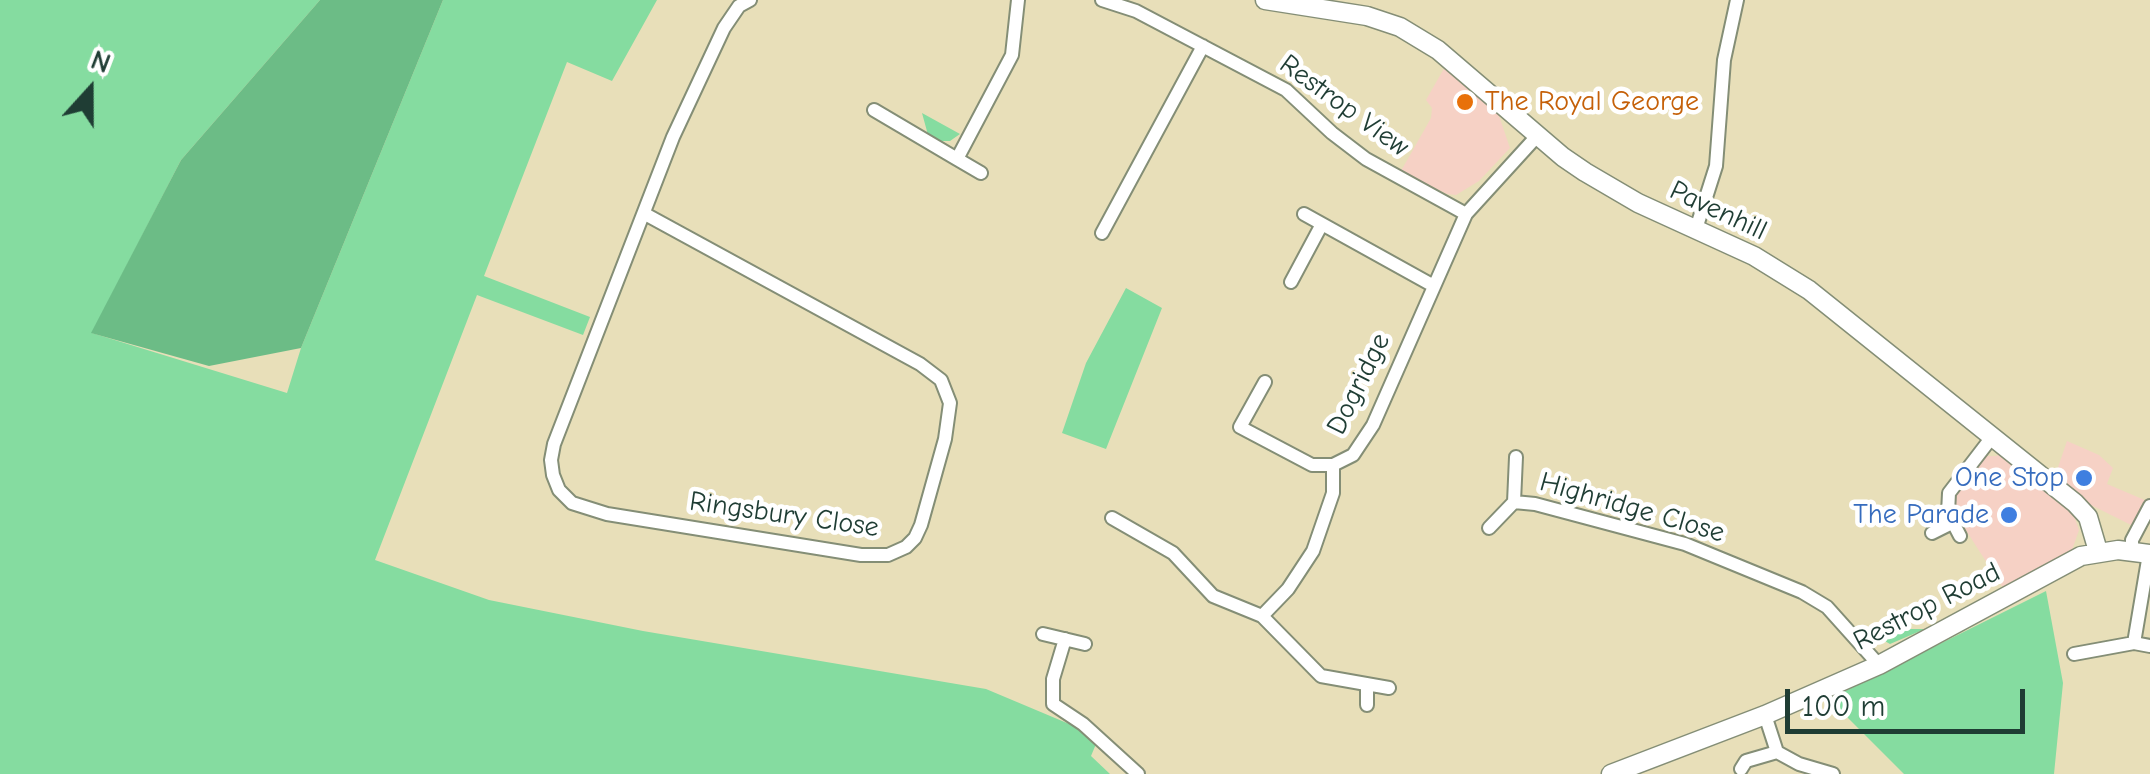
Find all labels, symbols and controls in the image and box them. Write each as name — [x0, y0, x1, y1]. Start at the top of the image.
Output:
north arrow — [40, 40, 140, 140]
text: N — [86, 44, 115, 80]
street label: Restrop View — [1273, 48, 1415, 164]
place label: The Royal George — [1485, 85, 1699, 119]
marker: The Royal George — [1454, 91, 1476, 113]
street label: Pavenhill — [1664, 174, 1772, 248]
street label: Dogridge — [1320, 328, 1398, 440]
place label: One Stop — [1955, 461, 2064, 495]
street label: Highridge Close — [1536, 466, 1728, 550]
marker: One Stop — [2073, 467, 2095, 489]
street label: Ringsbury Close — [687, 485, 881, 545]
place label: The Parade — [1853, 498, 1989, 532]
marker: The Parade — [1998, 504, 2020, 526]
street label: Restrop Road — [1848, 556, 2006, 658]
scale bar — [1790, 669, 2030, 731]
text: 100 m — [1802, 689, 1885, 724]

